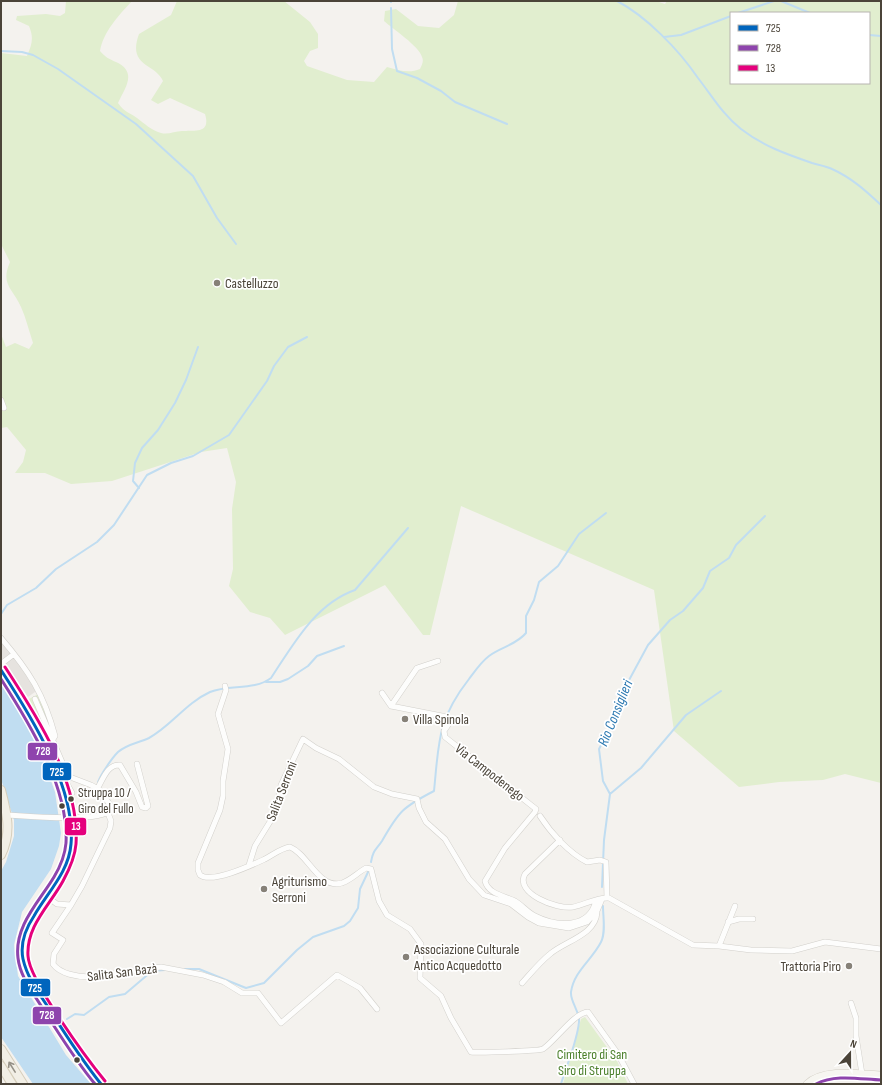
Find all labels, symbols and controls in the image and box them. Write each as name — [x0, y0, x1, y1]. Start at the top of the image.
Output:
legend — [730, 12, 870, 84]
text: 725 — [766, 21, 781, 36]
text: 728 — [766, 41, 781, 56]
text: 13 — [766, 61, 775, 76]
place label: Castelluzzo — [225, 275, 279, 292]
marker: Castelluzzo — [212, 278, 222, 288]
water label: Rio Consiglieri — [594, 676, 638, 749]
place label: Villa Spinola — [413, 711, 469, 728]
marker: Villa Spinola — [400, 714, 410, 724]
street label: Via Campodenego — [452, 740, 528, 805]
line badge: 728 — [27, 742, 58, 761]
text: 728 — [36, 745, 50, 758]
street label: Salita Serroni — [262, 759, 301, 823]
line badge: 725 — [42, 762, 72, 781]
text: 725 — [50, 766, 64, 779]
place label: Struppa 10 / Giro del Fullo — [78, 785, 134, 817]
marker: Struppa 10 / Giro del Fullo — [66, 794, 76, 804]
unlabelled marker — [57, 801, 67, 811]
line badge: 13 — [64, 817, 87, 836]
text: 13 — [71, 820, 81, 833]
place label: Agriturismo Serroni — [271, 873, 327, 906]
marker: Agriturismo Serroni — [259, 884, 269, 894]
place label: Associazione Culturale Antico Acquedotto — [413, 941, 519, 974]
marker: Associazione Culturale Antico Acquedotto — [401, 952, 411, 962]
place label: Trattoria Piro — [781, 958, 841, 975]
street label: Salita San Bazà — [86, 960, 158, 985]
marker: Trattoria Piro — [844, 961, 854, 971]
line badge: 725 — [20, 978, 51, 997]
text: 725 — [28, 982, 42, 995]
line badge: 728 — [32, 1006, 62, 1025]
text: 728 — [40, 1009, 54, 1022]
north arrow — [830, 1033, 870, 1073]
text: N — [848, 1037, 859, 1051]
park label: Cimitero di San Siro di Struppa — [557, 1046, 627, 1079]
unlabelled marker — [72, 1055, 82, 1065]
one-way arrow — [8, 1061, 16, 1072]

